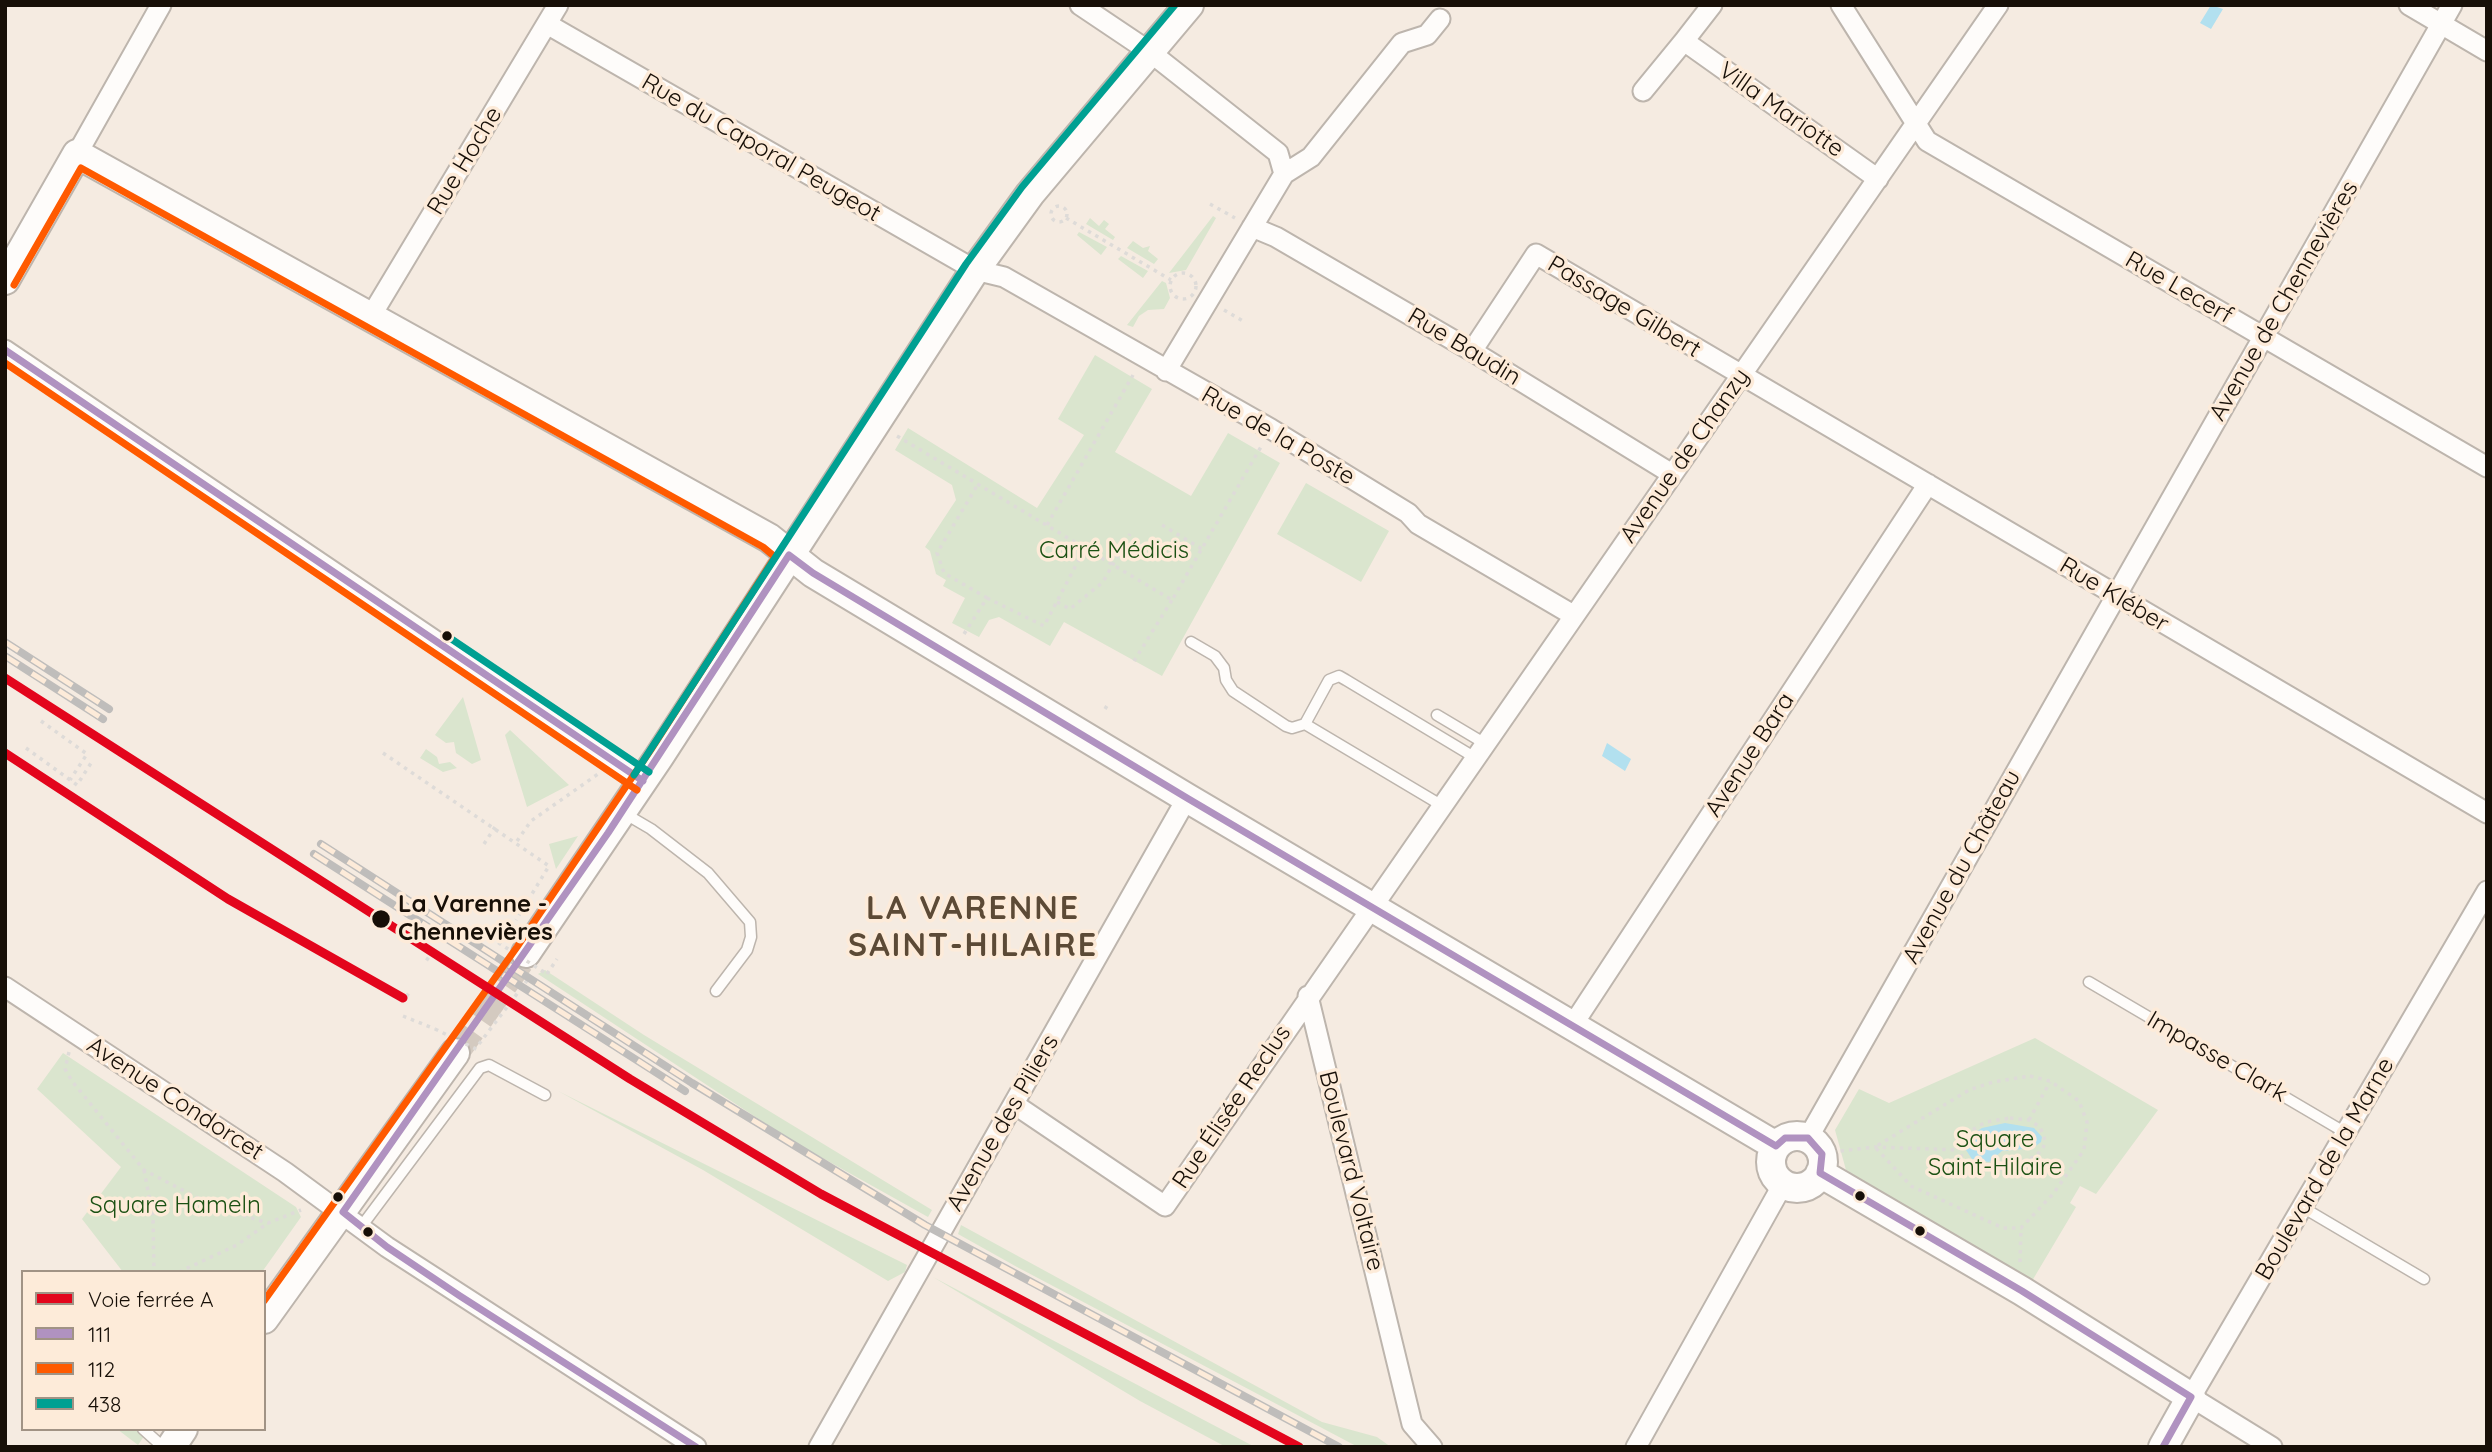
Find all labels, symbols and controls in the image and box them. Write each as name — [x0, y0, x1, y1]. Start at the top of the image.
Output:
street label: Villa Mariotte — [1713, 56, 1849, 164]
street label: Rue du Caporal Peugeot — [636, 68, 886, 228]
street label: Rue Hoche — [421, 102, 509, 220]
street label: Avenue de Chennevières — [2203, 176, 2365, 426]
street label: Rue Lecerf — [2120, 246, 2238, 330]
street label: Passage Gilbert — [1542, 250, 1706, 364]
street label: Rue Baudin — [1402, 302, 1526, 392]
street label: Avenue de Chanzy — [1614, 363, 1756, 549]
street label: Rue de la Poste — [1196, 380, 1360, 492]
park label: Carré Médicis — [1039, 537, 1189, 565]
street label: Rue Kléber — [2054, 551, 2174, 639]
unlabelled marker — [440, 629, 454, 643]
street label: Avenue Bara — [1699, 687, 1801, 823]
street label: Avenue du Château — [1897, 765, 2027, 969]
district label: LA VARENNE SAINT-HILAIRE — [850, 890, 1096, 965]
place label: La Varenne - Chennevières — [398, 891, 553, 947]
marker: La Varenne - Chennevières — [370, 908, 392, 930]
street label: Impasse Clark — [2142, 1005, 2292, 1109]
street label: Rue Élisée Reclus — [1167, 1020, 1297, 1194]
street label: Avenue des Piliers — [941, 1030, 1065, 1216]
street label: Avenue Condorcet — [81, 1031, 269, 1167]
street label: Boulevard de la Marne — [2250, 1053, 2400, 1285]
street label: Boulevard Voltaire — [1312, 1068, 1390, 1274]
park label: Square Saint-Hilaire — [1928, 1126, 2062, 1182]
unlabelled marker — [1853, 1189, 1867, 1203]
unlabelled marker — [331, 1190, 345, 1204]
park label: Square Hameln — [89, 1192, 261, 1220]
unlabelled marker — [1913, 1224, 1927, 1238]
unlabelled marker — [361, 1225, 375, 1239]
legend — [21, 1270, 266, 1431]
text: Voie ferrée A — [88, 1286, 214, 1312]
text: 111 — [88, 1321, 111, 1347]
text: 112 — [88, 1356, 115, 1382]
text: 438 — [88, 1391, 121, 1417]

